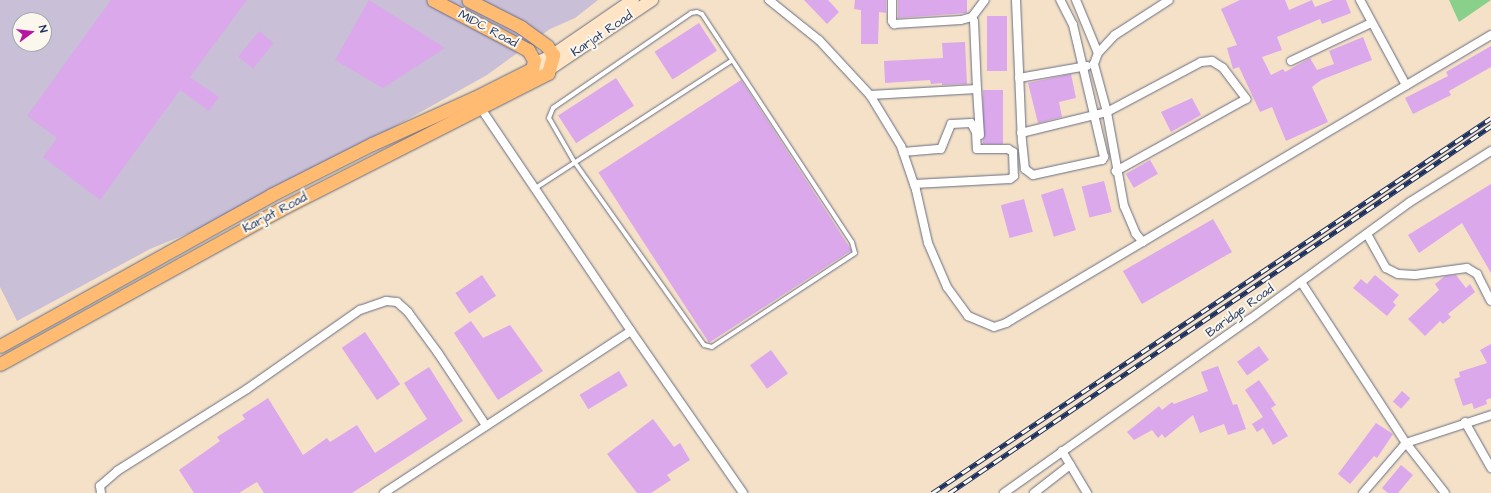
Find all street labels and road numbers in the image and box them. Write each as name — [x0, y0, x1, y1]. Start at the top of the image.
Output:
street label: MIDC Road — [455, 7, 521, 51]
street label: Karjat Road — [568, 8, 636, 60]
street label: Karjat Road — [240, 189, 310, 237]
street label: Baridge Road — [1203, 281, 1277, 341]

